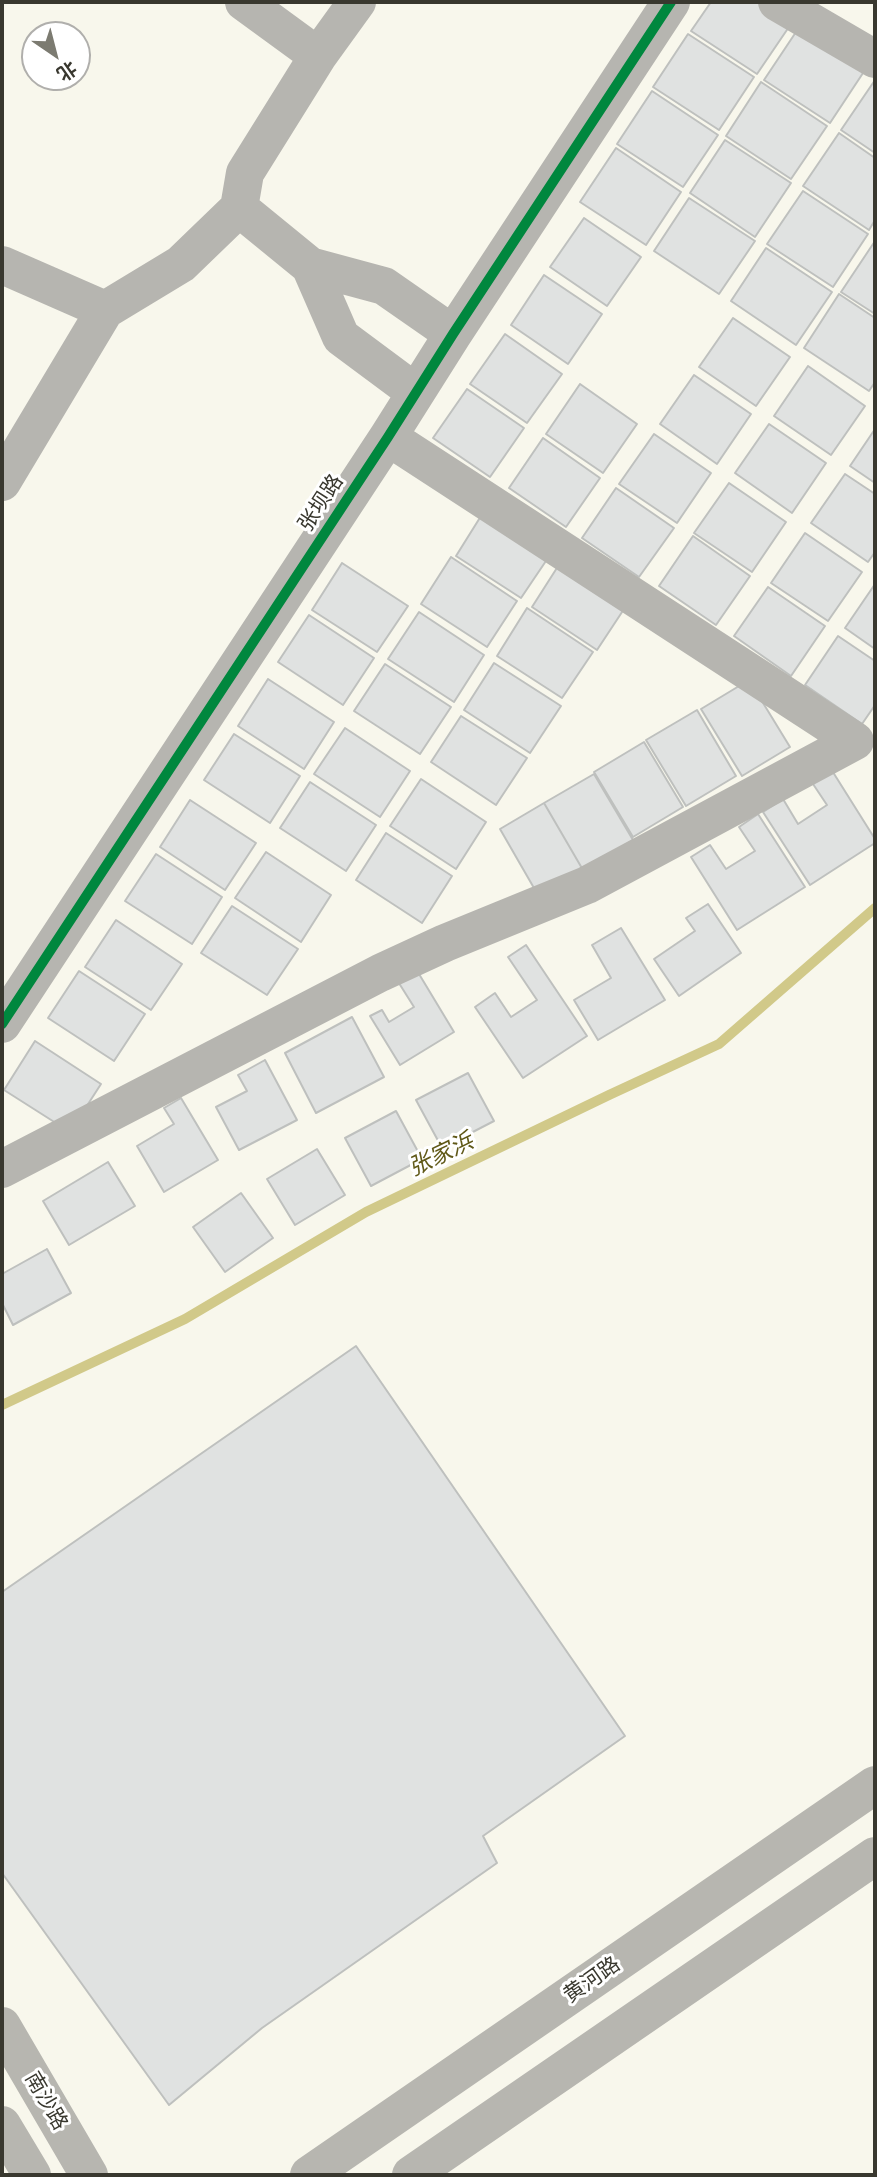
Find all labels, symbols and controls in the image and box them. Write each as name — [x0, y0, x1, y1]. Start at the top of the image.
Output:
north arrow — [21, 21, 91, 91]
text: 北 — [53, 57, 81, 86]
street label: 张坝路 — [293, 470, 349, 536]
water label: 张家浜 — [404, 1127, 478, 1183]
street label: 黄河路 — [559, 1952, 625, 2008]
street label: 南沙路 — [19, 2067, 73, 2135]

